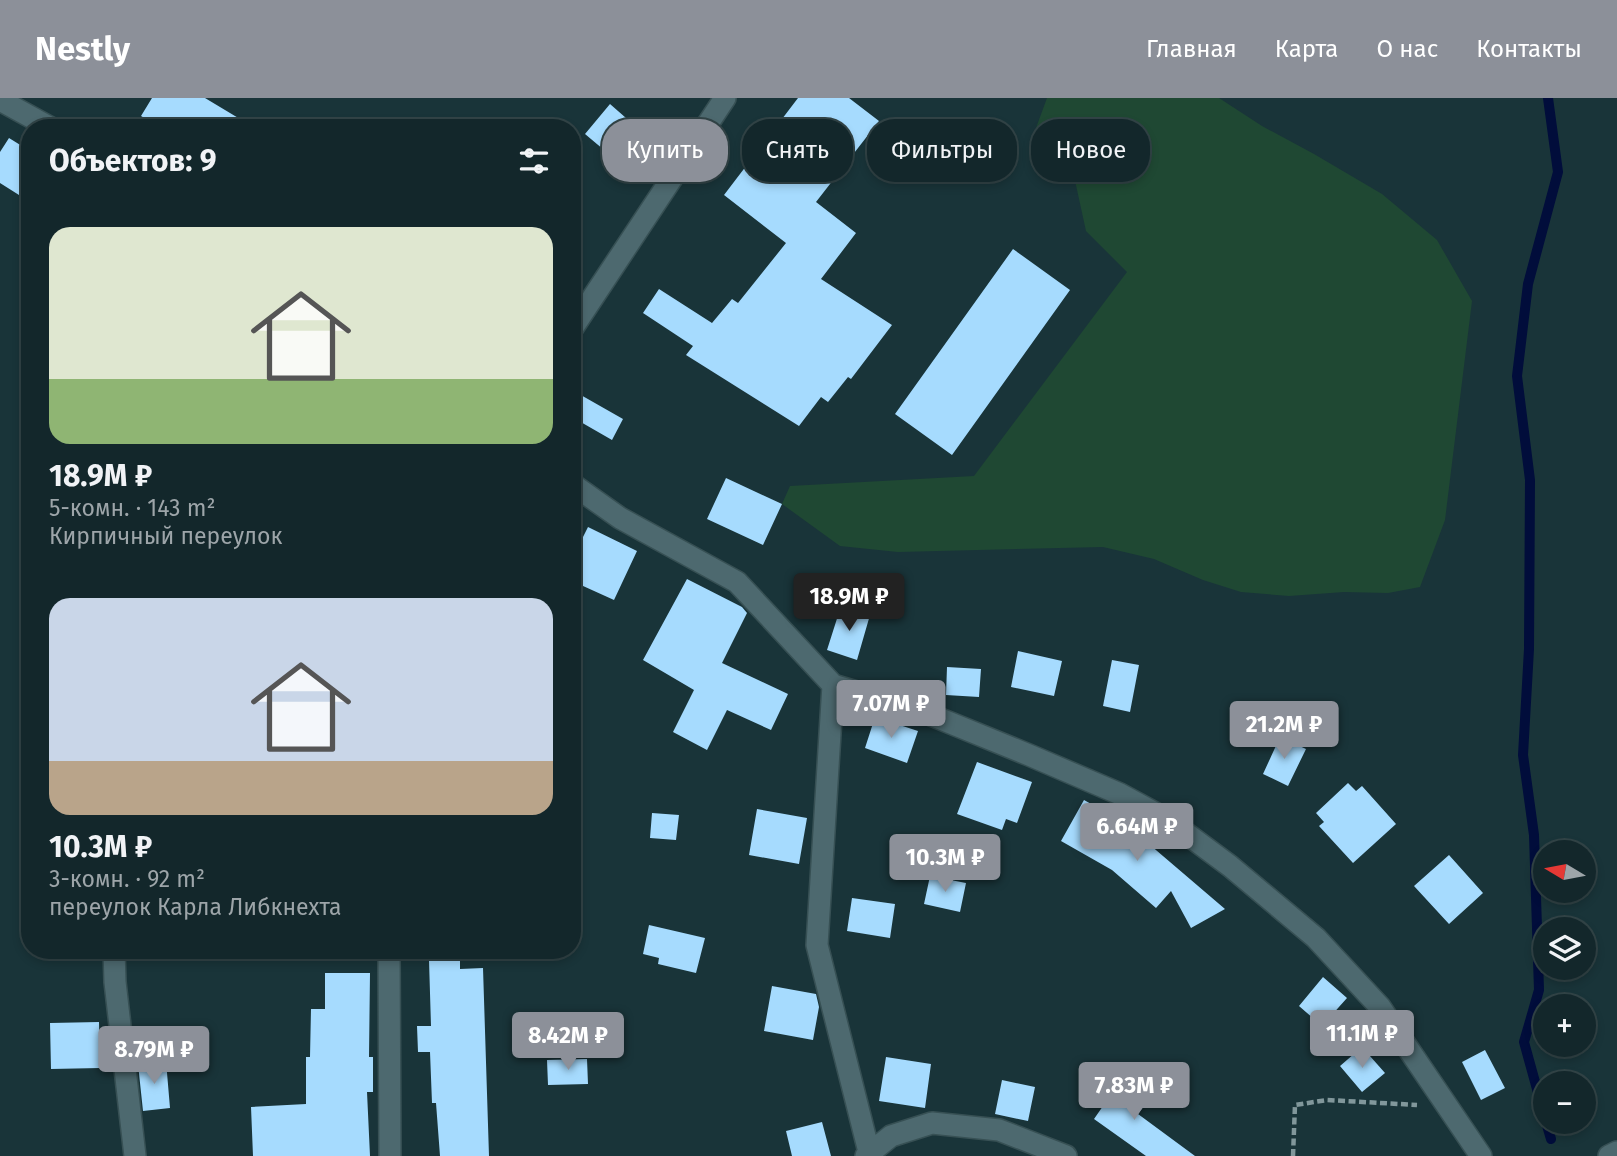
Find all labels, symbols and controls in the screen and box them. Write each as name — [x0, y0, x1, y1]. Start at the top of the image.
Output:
text: Nestly — [35, 29, 130, 69]
text: Главная — [1146, 35, 1237, 63]
text: Карта — [1275, 35, 1338, 63]
text: О нас — [1376, 35, 1438, 63]
text: Контакты — [1476, 35, 1582, 63]
chip: Купить — [602, 119, 728, 182]
chip: Снять — [742, 119, 853, 182]
chip: Фильтры — [867, 119, 1017, 182]
chip: Новое — [1031, 119, 1150, 182]
icon: filters — [515, 142, 553, 180]
text: Объектов: 9 — [49, 143, 216, 179]
icon: home — [238, 273, 364, 399]
text: 18.9M ₽ — [49, 458, 152, 494]
text: 5-комн. · 143 m² — [49, 494, 215, 522]
text: Кирпичный переулок — [49, 522, 282, 550]
pin: 18.9M ₽ — [784, 574, 914, 633]
text: 18.9M ₽ — [809, 582, 889, 610]
icon: home — [238, 644, 364, 770]
pin: 7.07M ₽ — [826, 680, 956, 740]
text: 7.07M ₽ — [853, 689, 929, 717]
pin: 21.2M ₽ — [1219, 702, 1349, 761]
text: 21.2M ₽ — [1246, 710, 1322, 738]
pin: 6.64M ₽ — [1072, 804, 1202, 863]
text: 6.64M ₽ — [1096, 812, 1178, 840]
text: 10.3M ₽ — [49, 829, 152, 865]
pin: 10.3M ₽ — [880, 834, 1010, 894]
north arrow — [1533, 840, 1596, 903]
map controls — [1533, 840, 1596, 1134]
text: 10.3M ₽ — [905, 843, 985, 871]
text: 3-комн. · 92 m² — [49, 865, 205, 893]
text: переулок Карла Либкнехта — [49, 893, 341, 921]
button: layers — [1533, 917, 1596, 980]
button: + — [1533, 994, 1596, 1057]
pin: 11.1M ₽ — [1297, 1010, 1427, 1070]
pin: 8.42M ₽ — [503, 1012, 633, 1072]
text: 11.1M ₽ — [1326, 1019, 1398, 1047]
text: 8.42M ₽ — [528, 1021, 608, 1049]
pin: 8.79M ₽ — [89, 1026, 219, 1086]
text: 8.79M ₽ — [114, 1035, 194, 1063]
pin: 7.83M ₽ — [1069, 1062, 1199, 1122]
text: 7.83M ₽ — [1095, 1071, 1173, 1099]
button: − — [1533, 1071, 1596, 1134]

